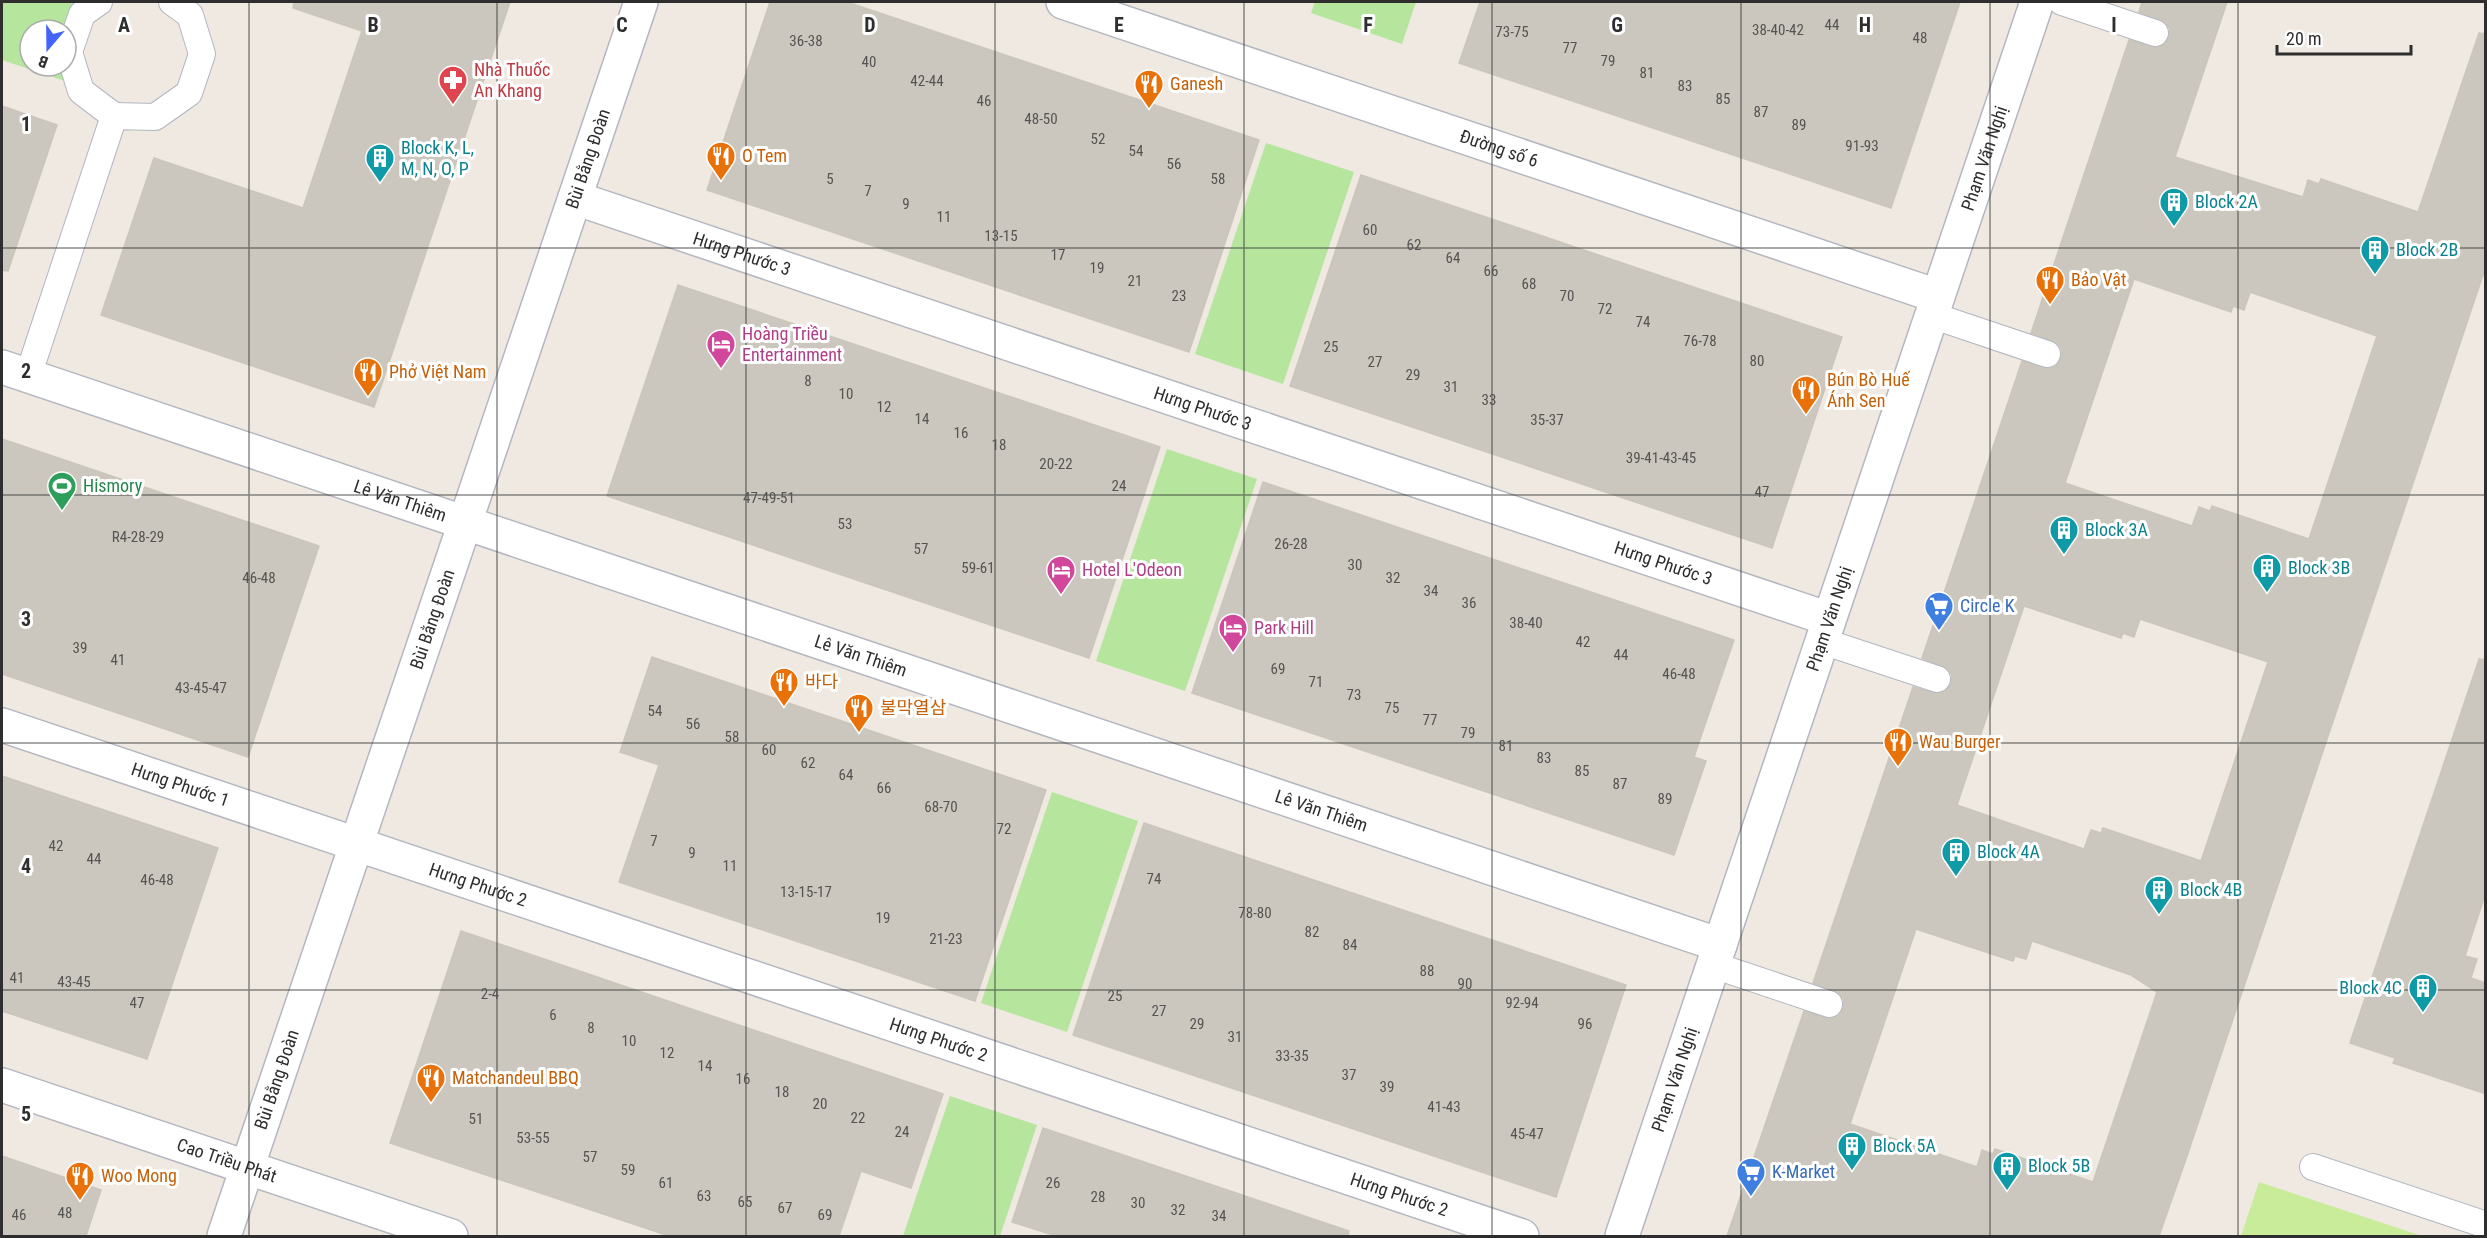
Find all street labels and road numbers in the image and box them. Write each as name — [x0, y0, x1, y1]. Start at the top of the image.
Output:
street label: Phạm Văn Nghị — [1957, 103, 2011, 213]
street label: Bùi Bằng Đoàn — [561, 106, 614, 211]
street label: Đường số 6 — [1457, 125, 1541, 171]
street label: Hưng Phước 3 — [690, 227, 794, 280]
street label: Hưng Phước 3 — [1151, 382, 1254, 434]
street label: Lê Văn Thiêm — [351, 475, 449, 526]
street label: Hưng Phước 3 — [1612, 537, 1715, 589]
street label: Phạm Văn Nghị — [1802, 564, 1856, 674]
street label: Bùi Bằng Đoàn — [405, 566, 459, 672]
street label: Lê Văn Thiêm — [812, 630, 910, 681]
street label: Hưng Phước 1 — [129, 758, 232, 811]
street label: Lê Văn Thiêm — [1273, 785, 1370, 836]
street label: Hưng Phước 2 — [426, 858, 530, 911]
street label: Hưng Phước 2 — [887, 1013, 990, 1066]
street label: Phạm Văn Nghị — [1647, 1024, 1701, 1134]
street label: Bùi Bằng Đoàn — [250, 1027, 303, 1132]
street label: Cao Triều Phát — [174, 1134, 279, 1187]
street label: Hưng Phước 2 — [1348, 1168, 1451, 1220]

